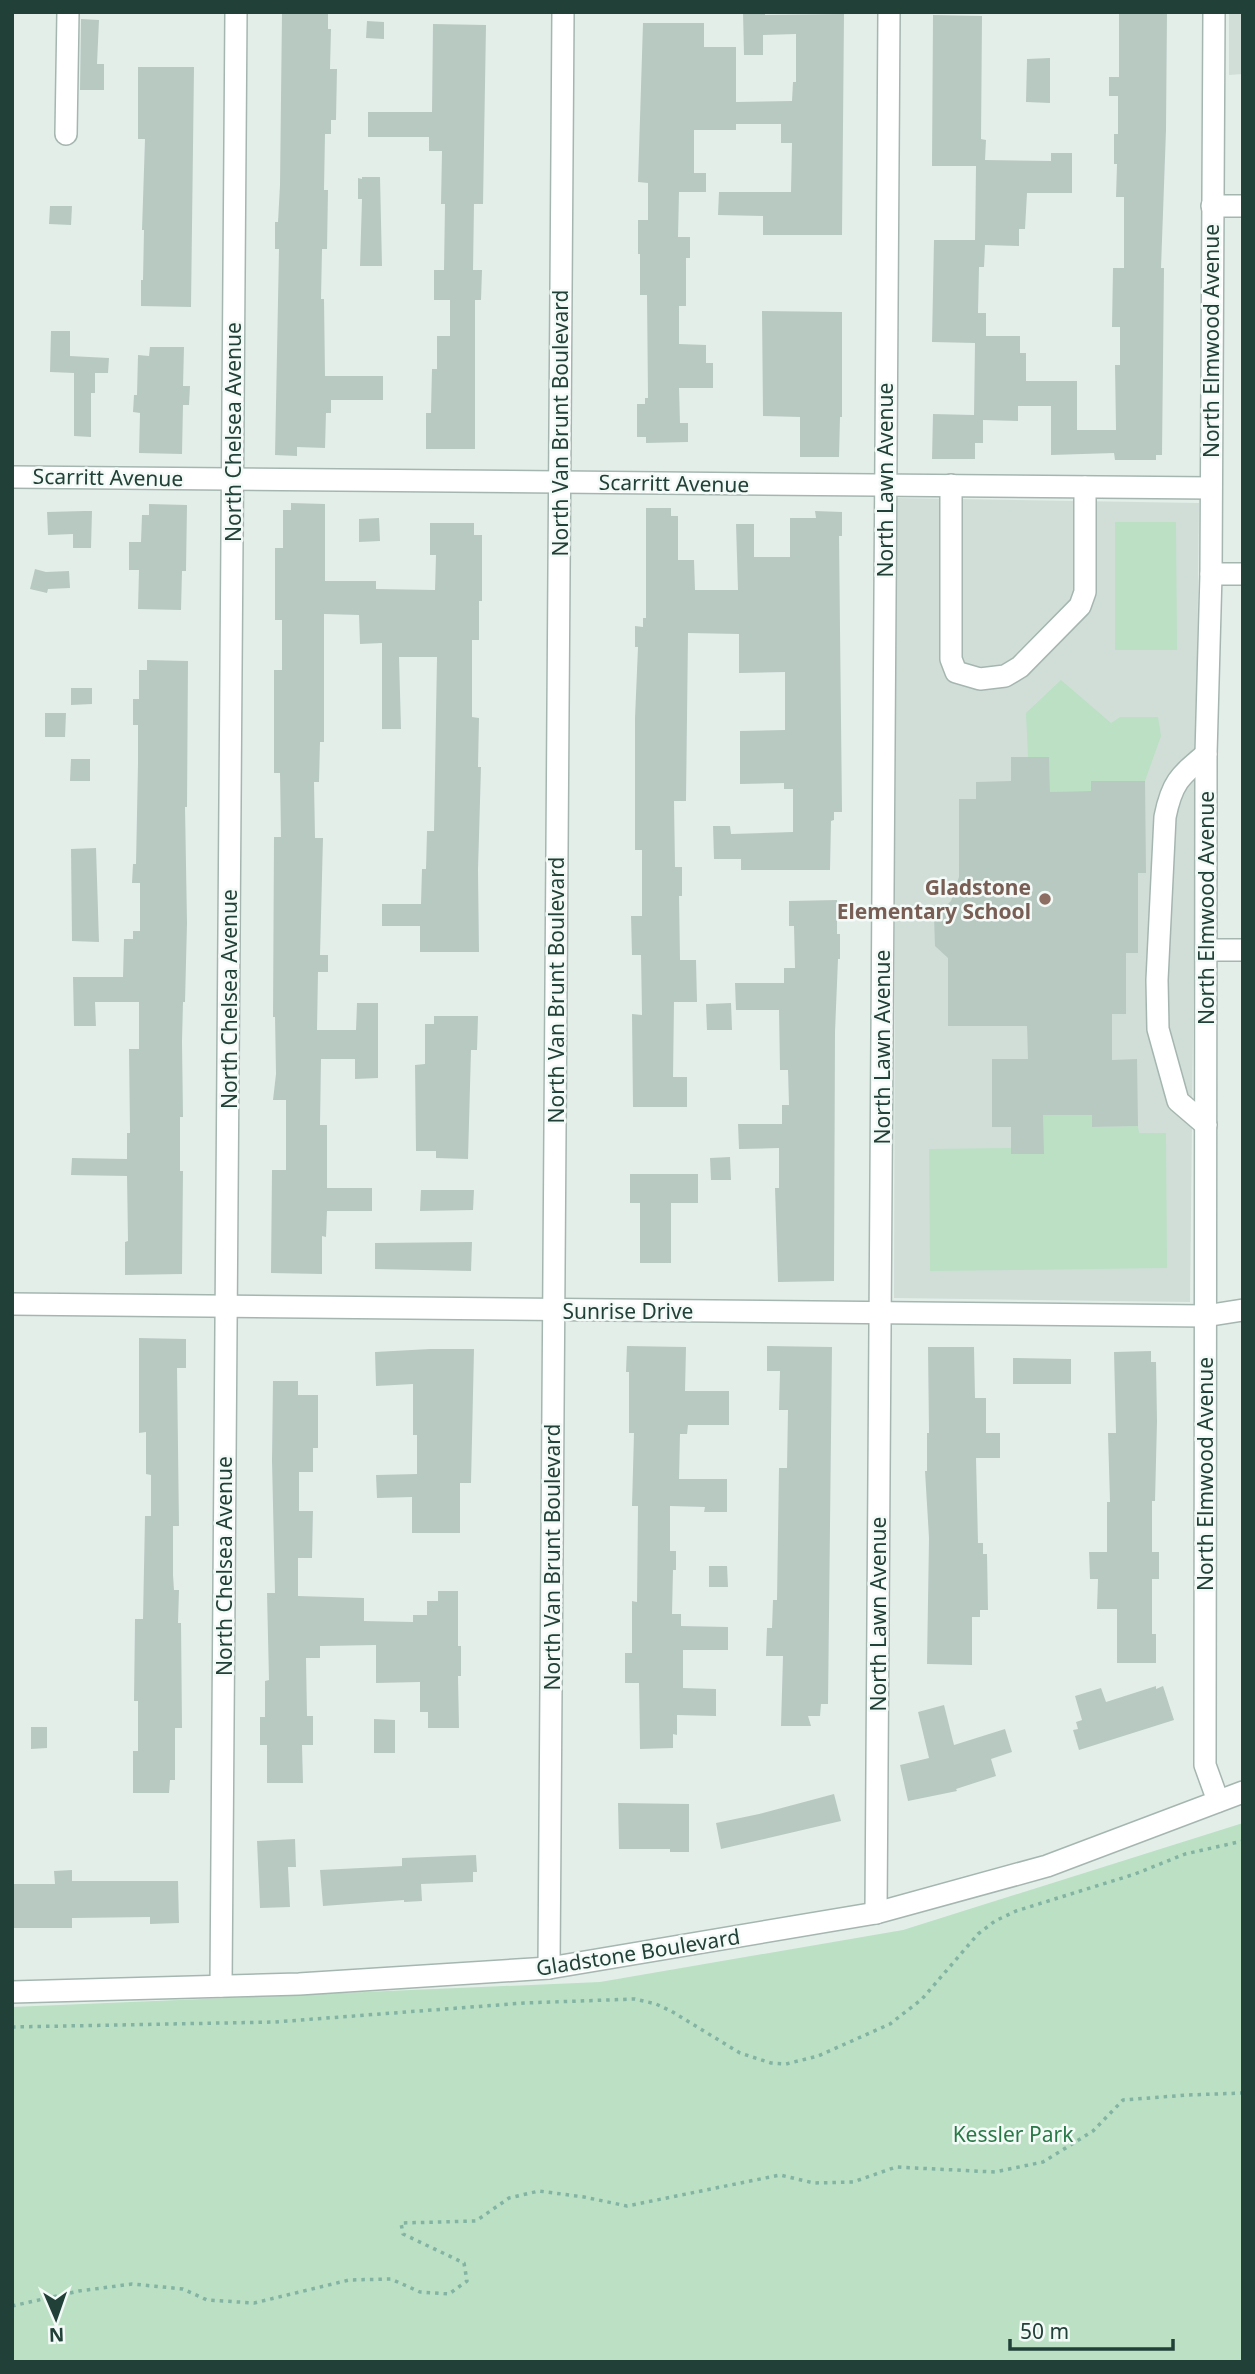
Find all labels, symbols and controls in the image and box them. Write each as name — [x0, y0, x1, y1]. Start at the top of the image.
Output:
street label: North Elmwood Avenue — [1197, 224, 1225, 458]
street label: North Van Brunt Boulevard — [546, 290, 574, 556]
street label: North Chelsea Avenue — [219, 322, 247, 542]
street label: North Lawn Avenue — [871, 383, 899, 577]
street label: Scarritt Avenue — [33, 462, 183, 492]
street label: Scarritt Avenue — [599, 468, 749, 498]
street label: North Elmwood Avenue — [1192, 791, 1220, 1025]
street label: North Van Brunt Boulevard — [542, 857, 570, 1123]
place label: Gladstone Elementary School — [837, 873, 1031, 925]
street label: North Chelsea Avenue — [215, 889, 243, 1109]
marker: Gladstone Elementary School — [1037, 891, 1053, 907]
street label: North Lawn Avenue — [868, 950, 896, 1144]
street label: Sunrise Drive — [563, 1297, 693, 1325]
street label: North Elmwood Avenue — [1191, 1357, 1219, 1591]
street label: North Van Brunt Boulevard — [538, 1424, 566, 1690]
street label: North Chelsea Avenue — [210, 1456, 238, 1676]
street label: North Lawn Avenue — [864, 1517, 892, 1711]
street label: Gladstone Boulevard — [534, 1922, 742, 1982]
park label: Kessler Park — [953, 2120, 1074, 2148]
north arrow — [21, 2283, 91, 2353]
scale bar — [1010, 2308, 1173, 2352]
text: 50 m — [1020, 2317, 1069, 2345]
text: N — [48, 2322, 65, 2348]

